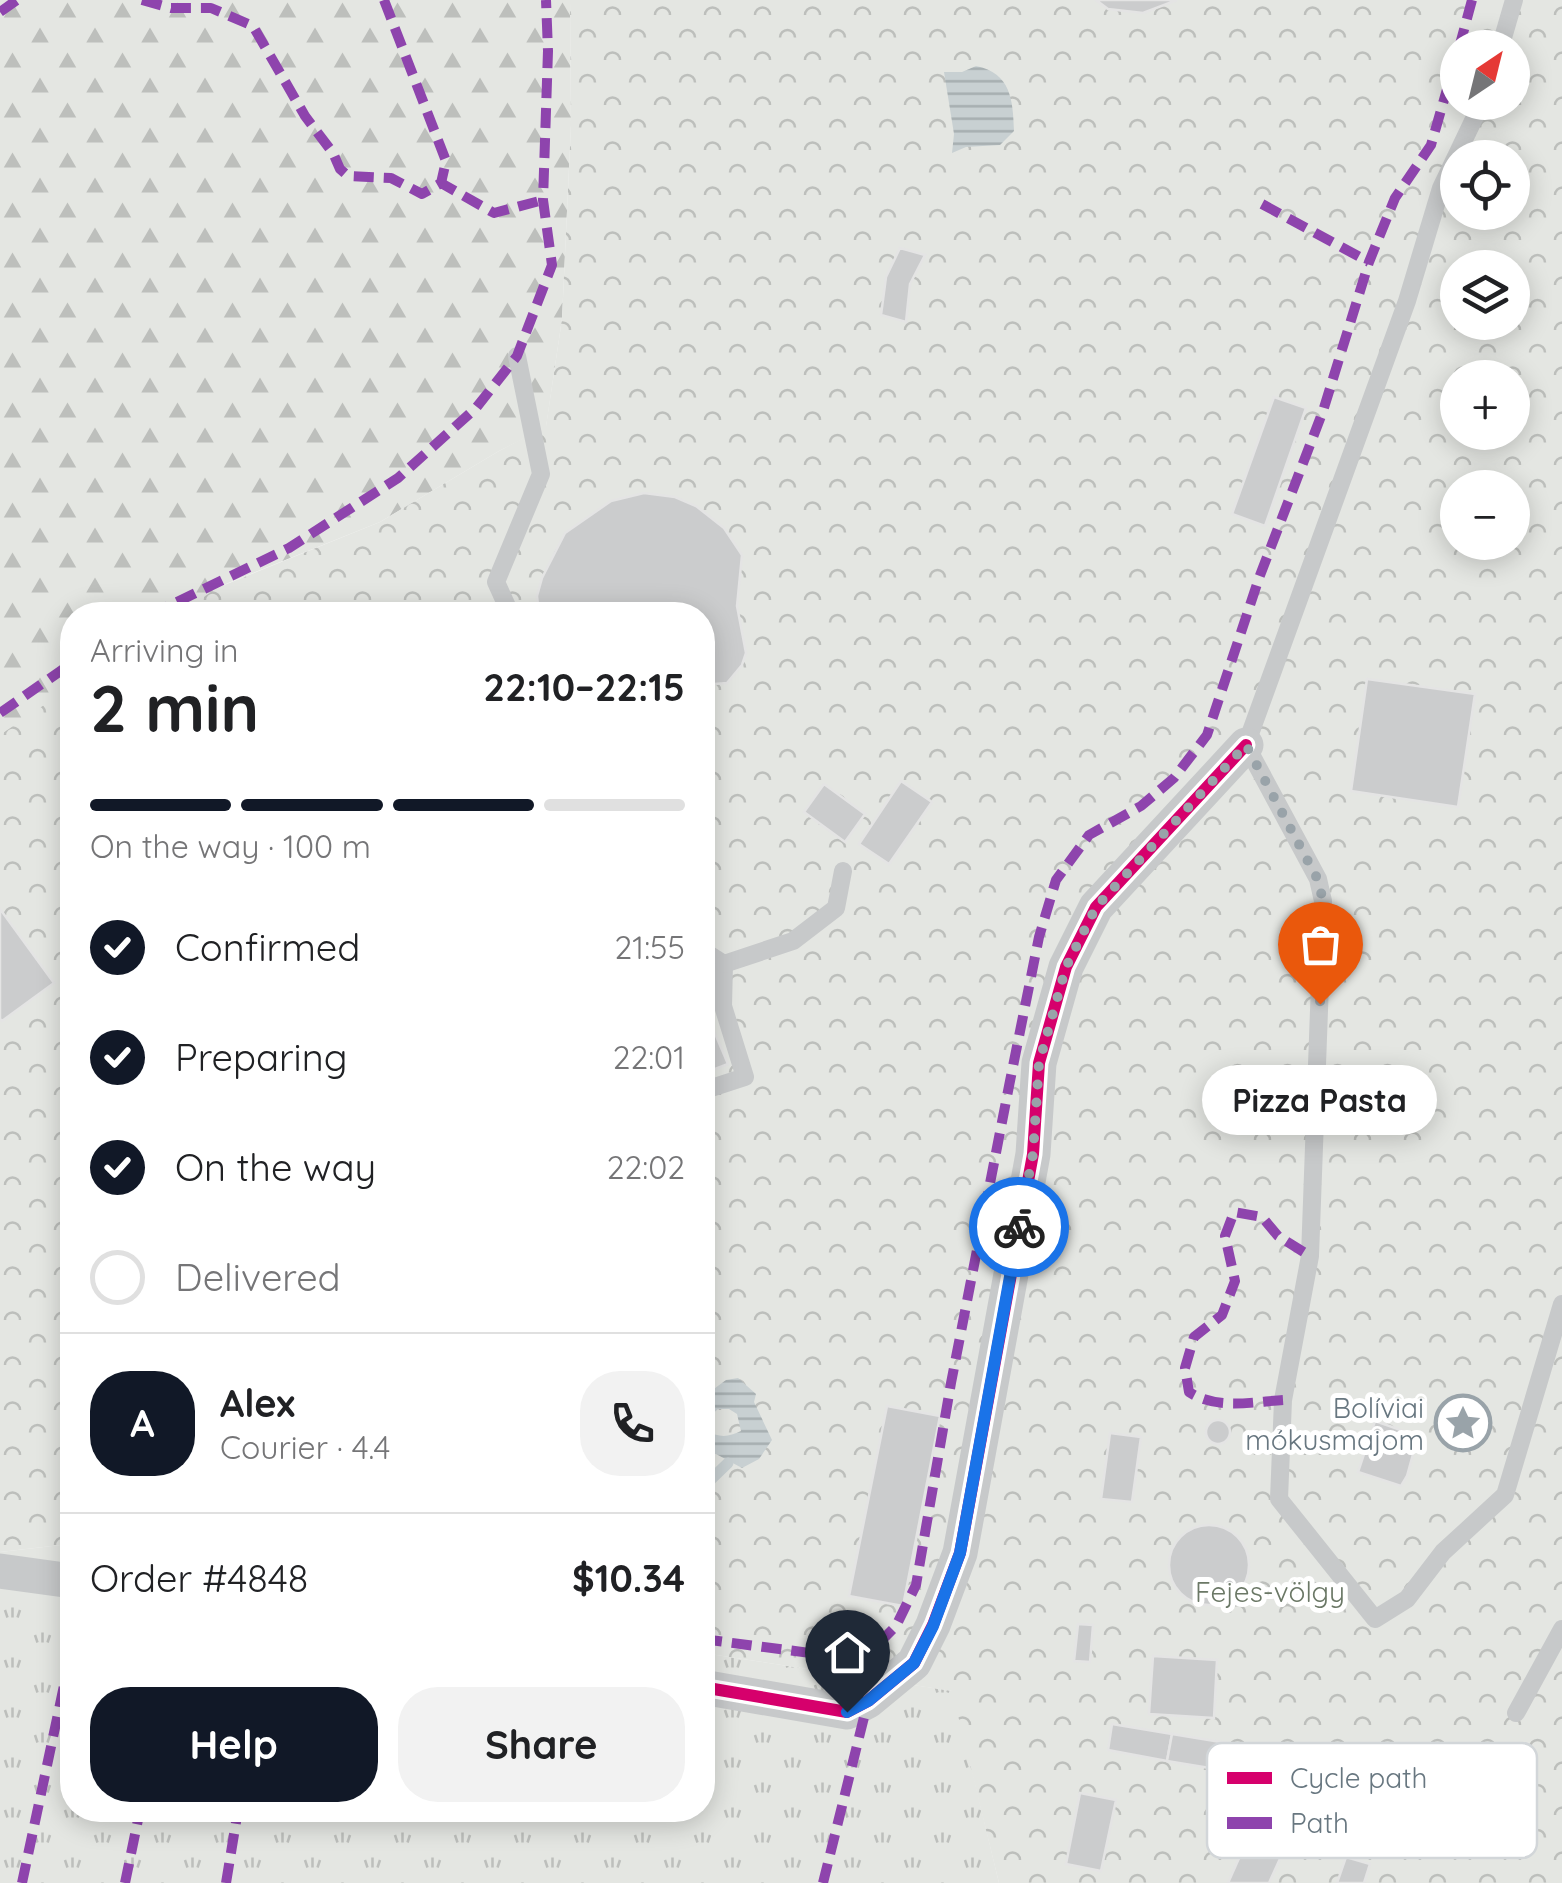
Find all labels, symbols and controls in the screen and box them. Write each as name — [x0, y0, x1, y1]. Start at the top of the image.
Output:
north arrow — [1440, 30, 1530, 120]
map controls — [1440, 30, 1530, 560]
button: locate — [1440, 140, 1530, 230]
button: layers — [1440, 250, 1530, 340]
button: + — [1440, 360, 1530, 450]
button: − — [1440, 470, 1530, 560]
text: Arriving in — [90, 630, 239, 670]
text: 22:10–22:15 — [483, 663, 685, 711]
text: 2 min — [90, 667, 259, 748]
text: On the way · 100 m — [90, 826, 371, 866]
pin — [1278, 902, 1363, 1005]
icon: bag — [1293, 917, 1348, 972]
icon: check — [90, 920, 145, 975]
text: Confirmed — [175, 923, 360, 971]
text: 21:55 — [615, 927, 685, 967]
icon: check — [90, 1030, 145, 1085]
text: Preparing — [175, 1033, 347, 1081]
text: 22:01 — [613, 1037, 685, 1077]
callout: Pizza Pasta — [1202, 1064, 1438, 1134]
text: Pizza Pasta — [1232, 1080, 1407, 1120]
icon: check — [90, 1140, 145, 1195]
text: On the way — [175, 1143, 376, 1191]
text: 22:02 — [607, 1147, 685, 1187]
courier — [969, 1177, 1069, 1277]
icon: bike — [992, 1200, 1047, 1255]
text: Delivered — [175, 1253, 341, 1301]
button: phone — [580, 1371, 685, 1476]
text: Alex — [220, 1379, 295, 1427]
place label: Bolíviai mókusmajom — [1245, 1390, 1424, 1457]
place icon: Bolíviai mókusmajom — [1433, 1393, 1493, 1453]
text: A — [130, 1399, 155, 1447]
text: Courier · 4.4 — [220, 1427, 390, 1467]
text: Order #4848 — [90, 1554, 308, 1602]
text: $10.34 — [572, 1554, 685, 1602]
park label: Fejes-völgy — [1195, 1574, 1345, 1609]
pin — [805, 1610, 890, 1713]
icon: home — [820, 1625, 875, 1680]
button: Help — [90, 1687, 378, 1802]
button: Share — [398, 1687, 685, 1802]
legend — [1207, 1743, 1537, 1858]
text: Cycle path — [1290, 1760, 1428, 1795]
text: Path — [1290, 1805, 1349, 1840]

